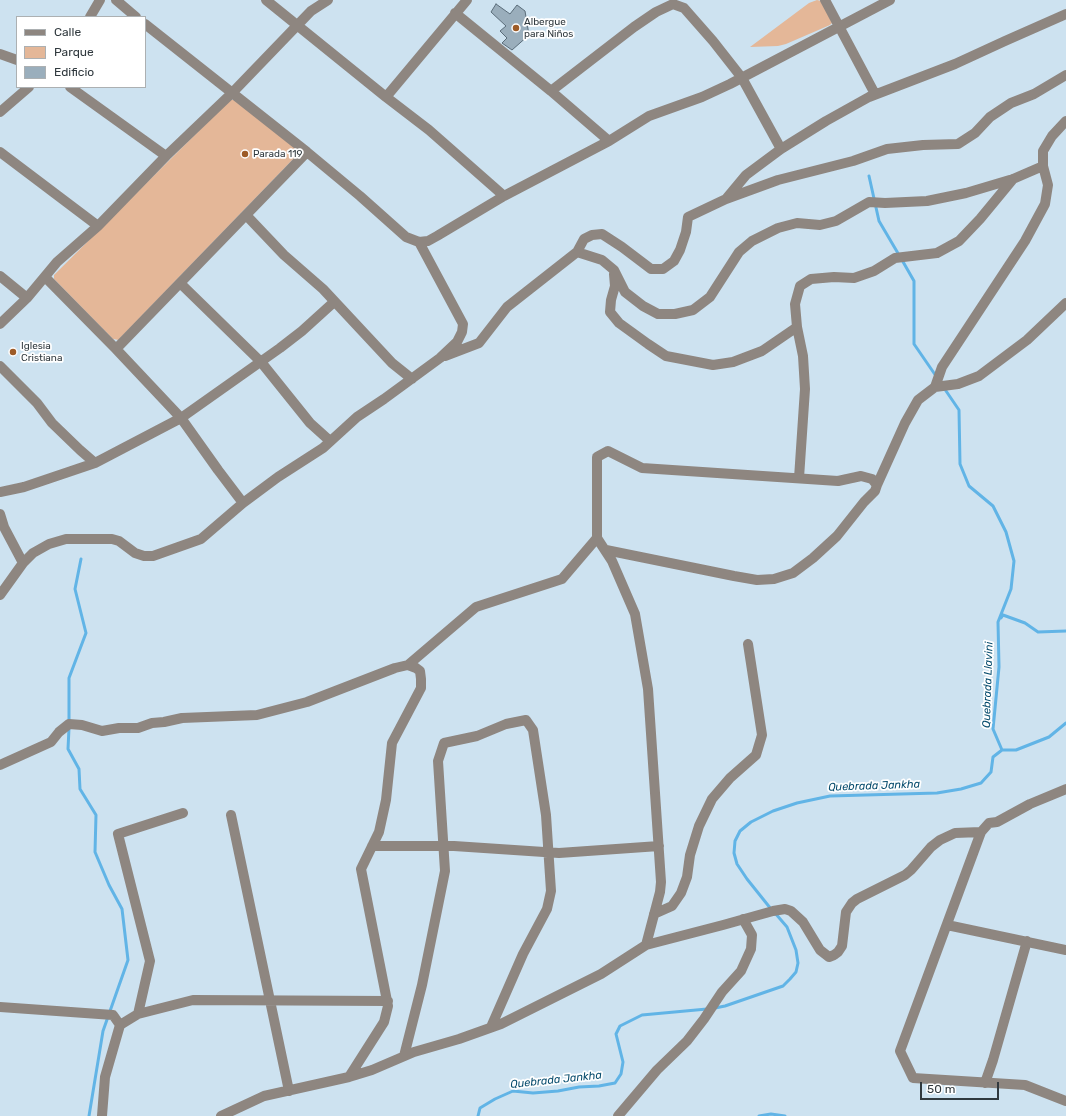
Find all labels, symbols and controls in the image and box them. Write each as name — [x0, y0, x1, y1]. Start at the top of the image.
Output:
legend — [16, 16, 146, 88]
place label: Albergue para Niños — [524, 16, 573, 40]
marker: Albergue para Niños — [511, 23, 521, 33]
text: Calle — [54, 25, 81, 39]
text: Parque — [54, 45, 94, 59]
text: Edificio — [54, 65, 94, 79]
place label: Parada 119 — [253, 148, 302, 160]
marker: Parada 119 — [240, 149, 250, 159]
place label: Iglesia Cristiana — [21, 340, 62, 364]
marker: Iglesia Cristiana — [8, 347, 18, 357]
water label: Quebrada Llavini — [980, 642, 996, 728]
water label: Quebrada Jankha — [828, 778, 920, 794]
water label: Quebrada Jankha — [510, 1069, 602, 1091]
scale bar — [922, 1074, 1001, 1100]
text: 50 m — [927, 1082, 955, 1096]

